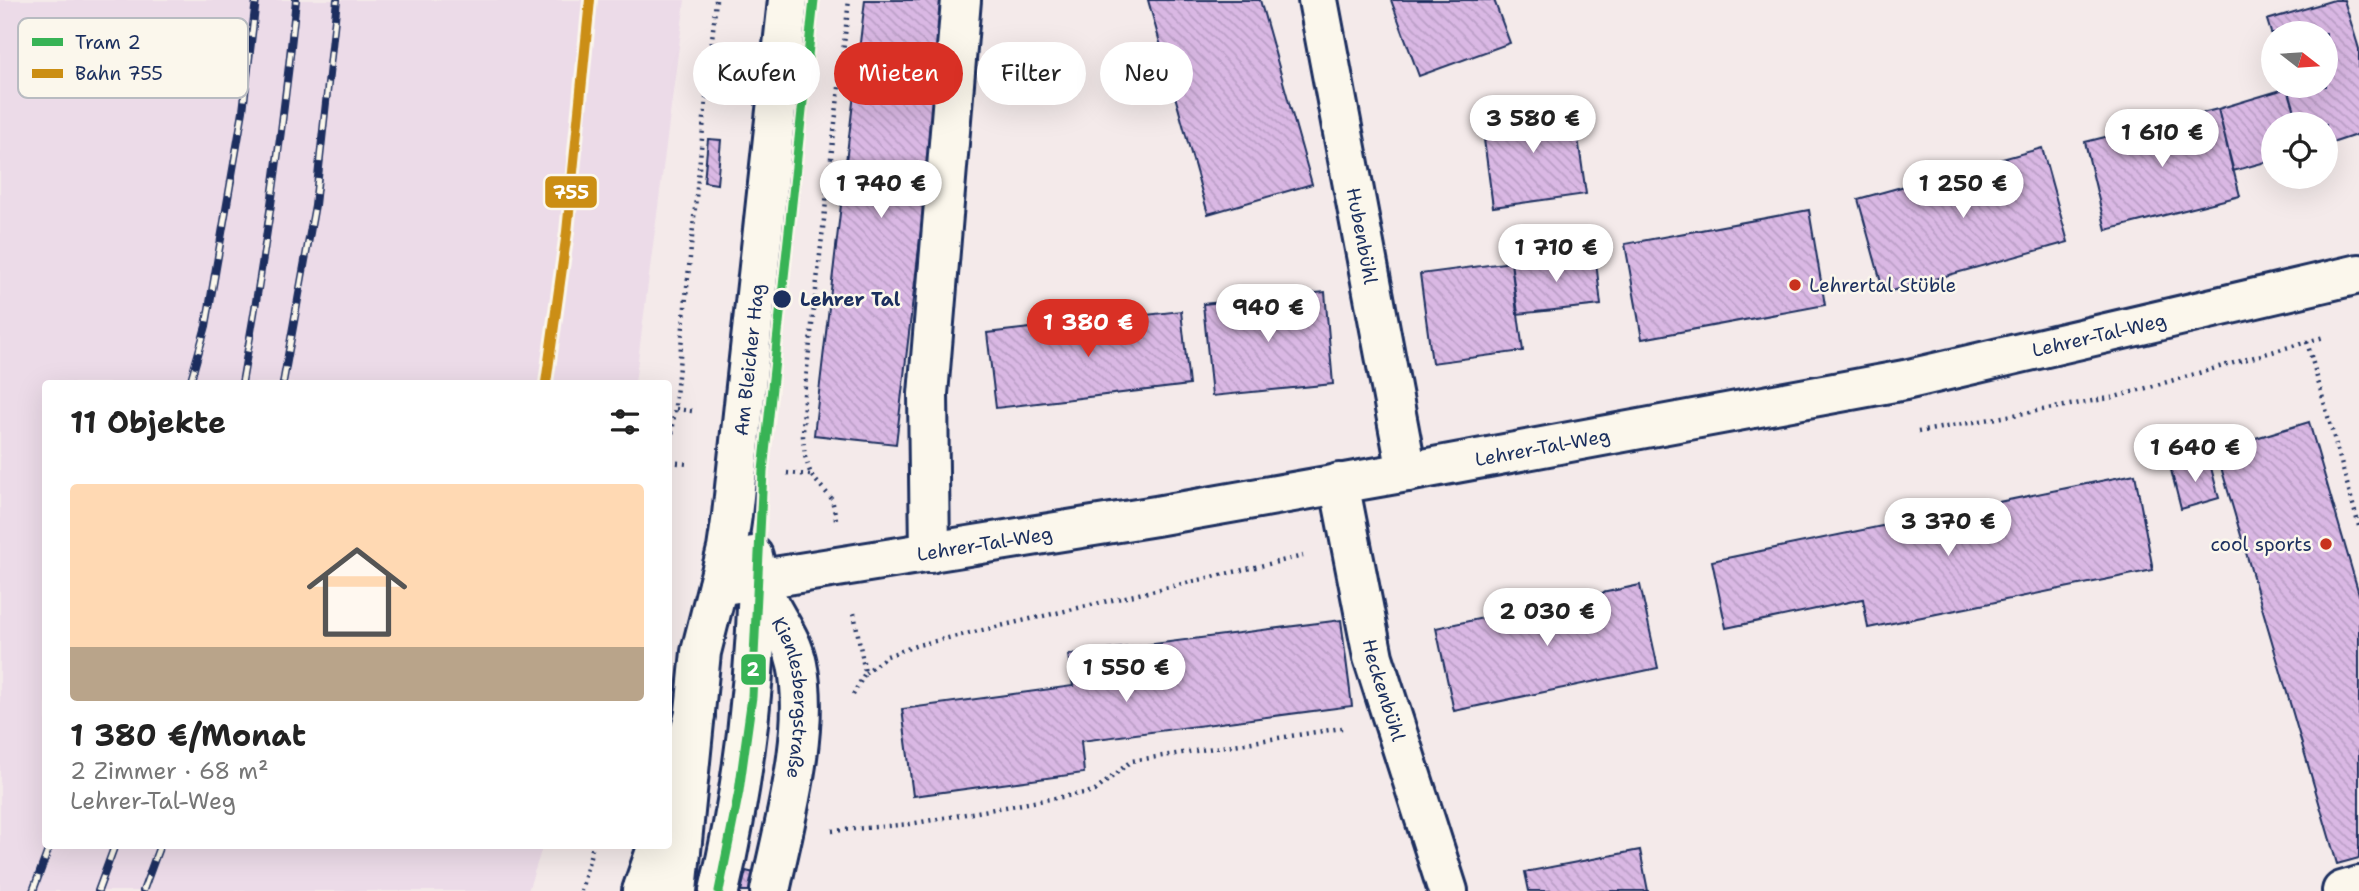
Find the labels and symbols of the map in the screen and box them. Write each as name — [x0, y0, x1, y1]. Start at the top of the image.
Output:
legend — [18, 18, 248, 98]
north arrow — [2261, 21, 2338, 98]
text: Tram 2 — [75, 30, 141, 55]
text: Bahn 755 — [75, 61, 163, 86]
pin: 3 580 € — [1468, 96, 1598, 155]
pin: 1 610 € — [2097, 110, 2227, 169]
pin: 1 740 € — [816, 160, 946, 220]
pin: 1 250 € — [1898, 160, 2028, 220]
line badge: 755 — [544, 175, 598, 209]
text: 755 — [553, 180, 589, 205]
street label: Hubenbühl — [1341, 186, 1383, 287]
pin: 1 710 € — [1491, 224, 1621, 284]
place label: Lehrertal Stüble — [1809, 273, 1956, 298]
marker: Lehrertal Stüble — [1787, 277, 1803, 293]
street label: Am Bleicher Hag — [729, 282, 770, 437]
pin: 940 € — [1219, 284, 1317, 344]
place label: Lehrer Tal — [800, 287, 901, 312]
marker: Lehrer Tal — [771, 288, 793, 310]
pin: 1 380 € — [1023, 300, 1153, 359]
street label: Lehrer-Tal-Weg — [2030, 307, 2169, 363]
street label: Lehrer-Tal-Weg — [1473, 423, 1612, 472]
pin: 1 640 € — [2130, 424, 2260, 484]
pin: 3 370 € — [1883, 498, 2013, 558]
street label: Lehrer-Tal-Weg — [915, 521, 1054, 567]
place label: cool sports — [2210, 532, 2312, 557]
marker: cool sports — [2318, 536, 2334, 552]
pin: 2 030 € — [1482, 588, 1612, 648]
street label: Kienlesbergstraße — [766, 612, 813, 781]
street label: Heckenbühl — [1357, 637, 1411, 745]
pin: 1 550 € — [1061, 644, 1191, 704]
line badge: 2 — [740, 653, 767, 686]
text: 2 — [746, 657, 760, 682]

